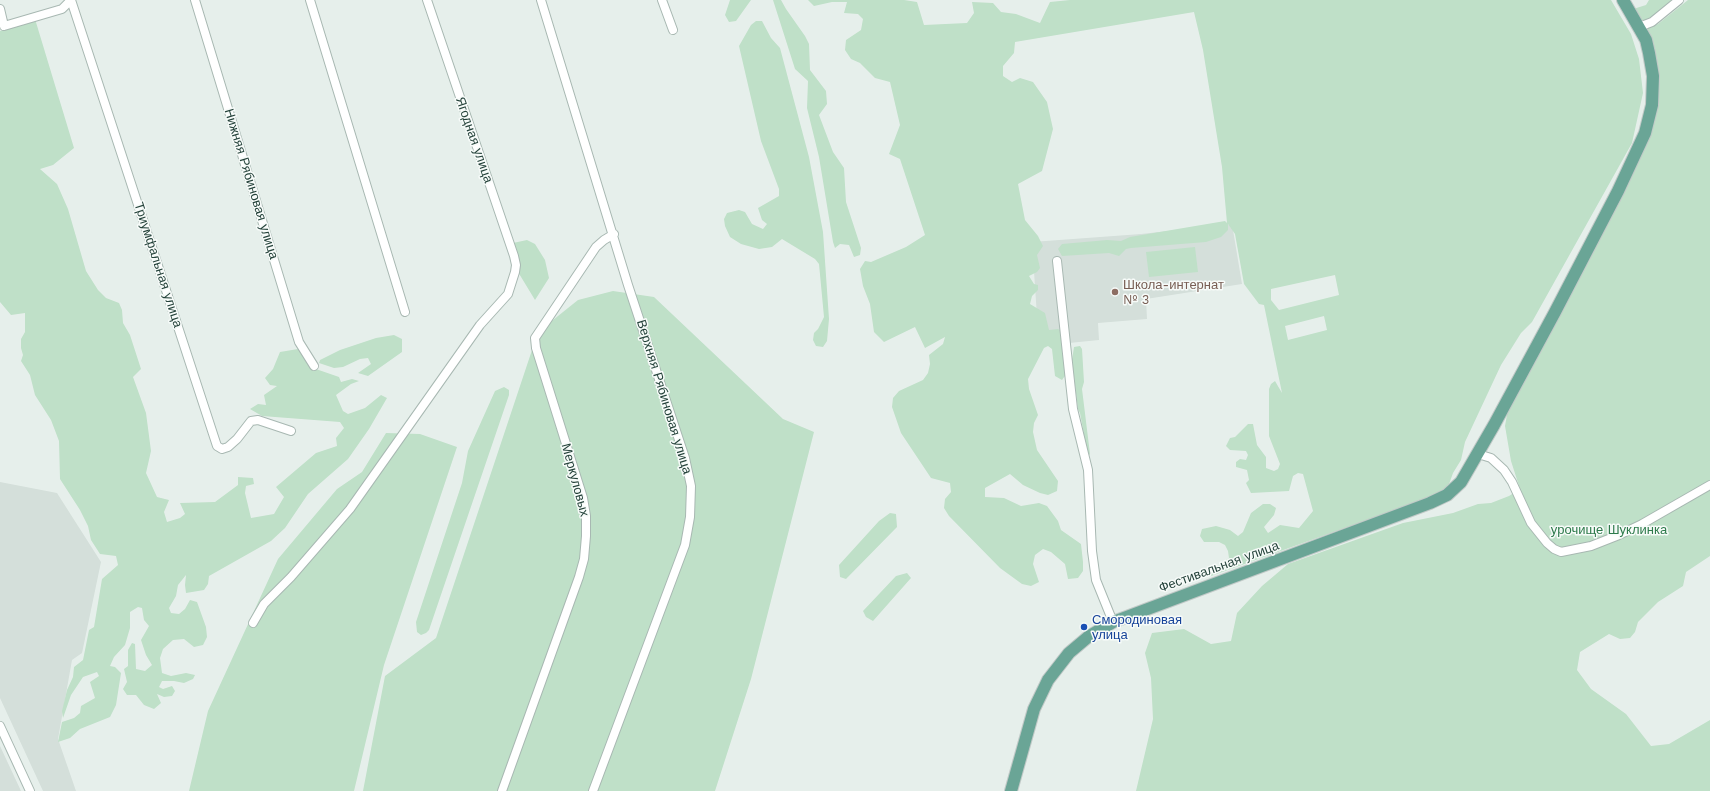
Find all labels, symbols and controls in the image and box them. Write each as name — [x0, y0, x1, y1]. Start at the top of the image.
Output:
street label: Ягодная улица — [452, 95, 496, 185]
street label: Нижняя Рябиновая улица — [221, 107, 281, 261]
street label: Триумфальная улица — [130, 200, 186, 330]
place label: Школа-интернат № 3 — [1123, 277, 1224, 308]
marker: Школа-интернат № 3 — [1110, 287, 1120, 297]
street label: Верхняя Рябиновая улица — [633, 318, 695, 476]
street label: Меркуловых — [558, 442, 592, 518]
park label: урочище Шуклинка — [1551, 522, 1667, 538]
street label: Фестивальная улица — [1157, 538, 1281, 596]
place label: Смородиновая улица — [1092, 612, 1182, 643]
marker: Смородиновая улица — [1079, 622, 1089, 632]

